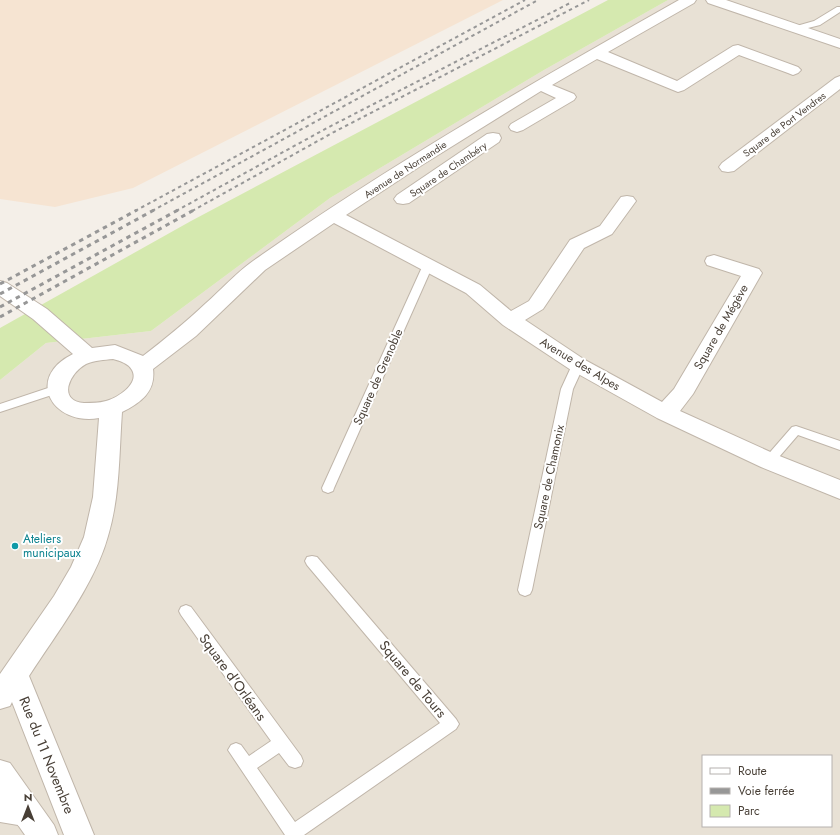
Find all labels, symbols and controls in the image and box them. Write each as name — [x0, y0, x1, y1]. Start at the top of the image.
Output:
street label: Square de Port Vendres — [740, 88, 829, 161]
street label: Avenue de Normandie — [361, 137, 450, 202]
street label: Square de Chambéry — [407, 138, 490, 201]
street label: Square de Mégève — [689, 281, 753, 373]
street label: Square de Grenoble — [349, 326, 407, 428]
street label: Avenue des Alpes — [536, 333, 624, 395]
street label: Square de Chamonix — [529, 422, 569, 531]
place label: Ateliers municipaux — [23, 530, 82, 562]
marker: Ateliers municipaux — [10, 541, 20, 551]
street label: Square d'Orléans — [195, 629, 272, 725]
street label: Square de Tours — [375, 636, 452, 722]
street label: Rue du 11 Novembre — [16, 694, 78, 816]
legend — [702, 755, 832, 827]
text: Route — [738, 762, 767, 780]
text: Voie ferrée — [738, 782, 794, 800]
north arrow — [8, 787, 48, 827]
text: Parc — [738, 802, 760, 820]

